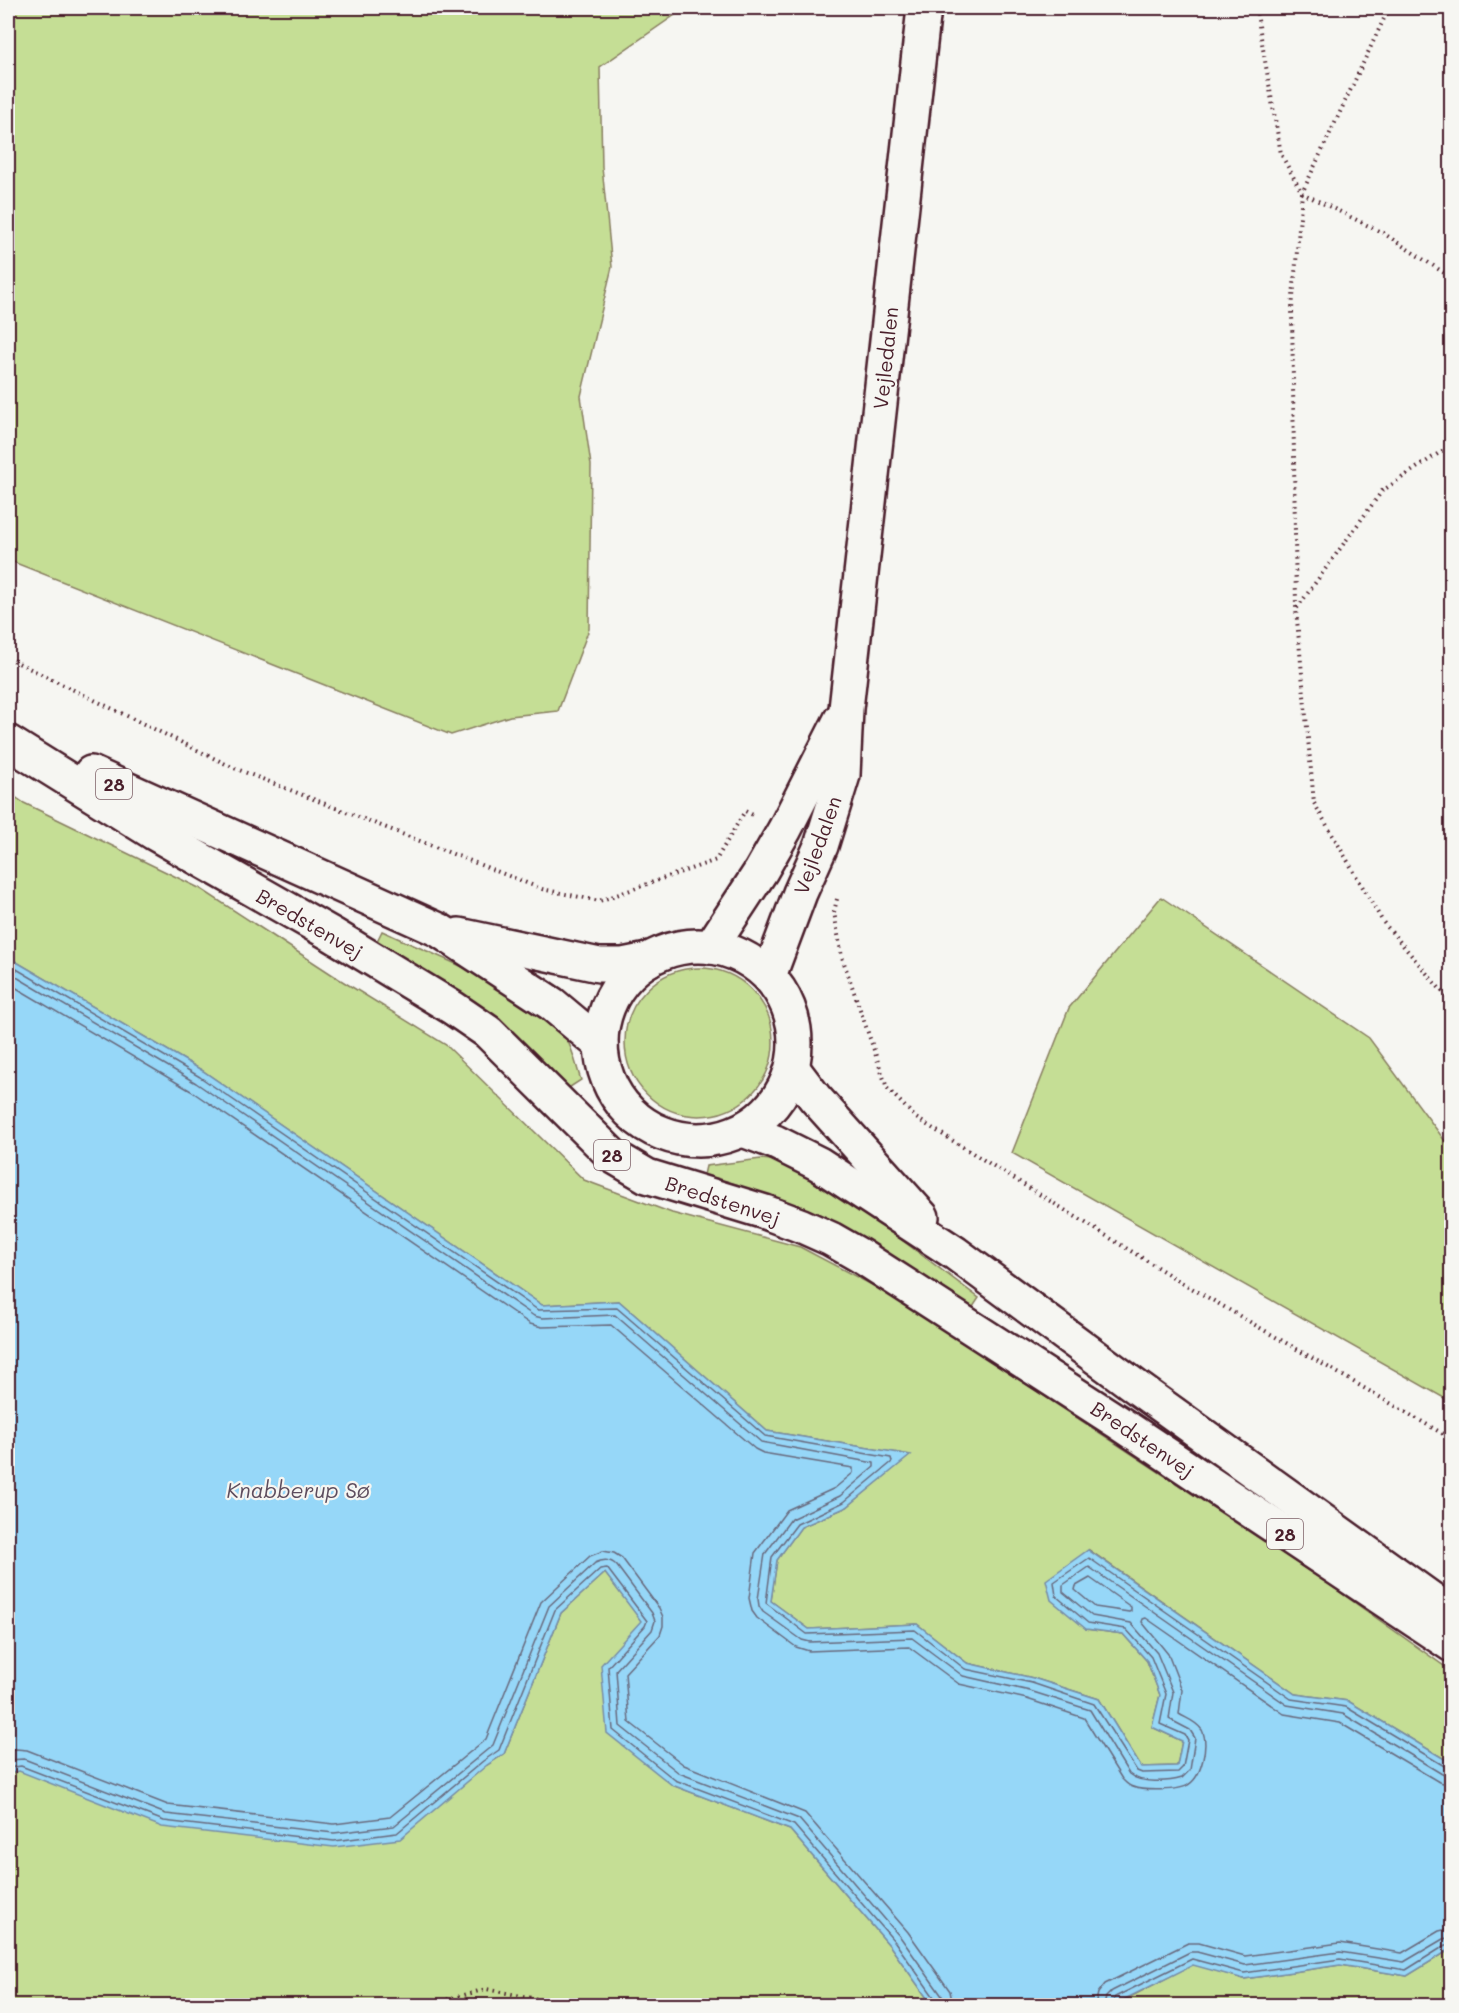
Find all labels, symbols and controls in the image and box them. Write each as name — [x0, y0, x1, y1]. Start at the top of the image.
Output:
street label: Vejledalen — [867, 305, 903, 411]
road number: 28 — [96, 769, 132, 799]
street label: Vejledalen — [787, 792, 847, 898]
street label: Bredstenvej — [252, 882, 368, 964]
road number: 28 — [594, 1140, 630, 1170]
street label: Bredstenvej — [662, 1169, 784, 1231]
street label: Bredstenvej — [1086, 1395, 1200, 1483]
water label: Knabberup Sø — [226, 1476, 370, 1503]
road number: 28 — [1267, 1519, 1303, 1549]

